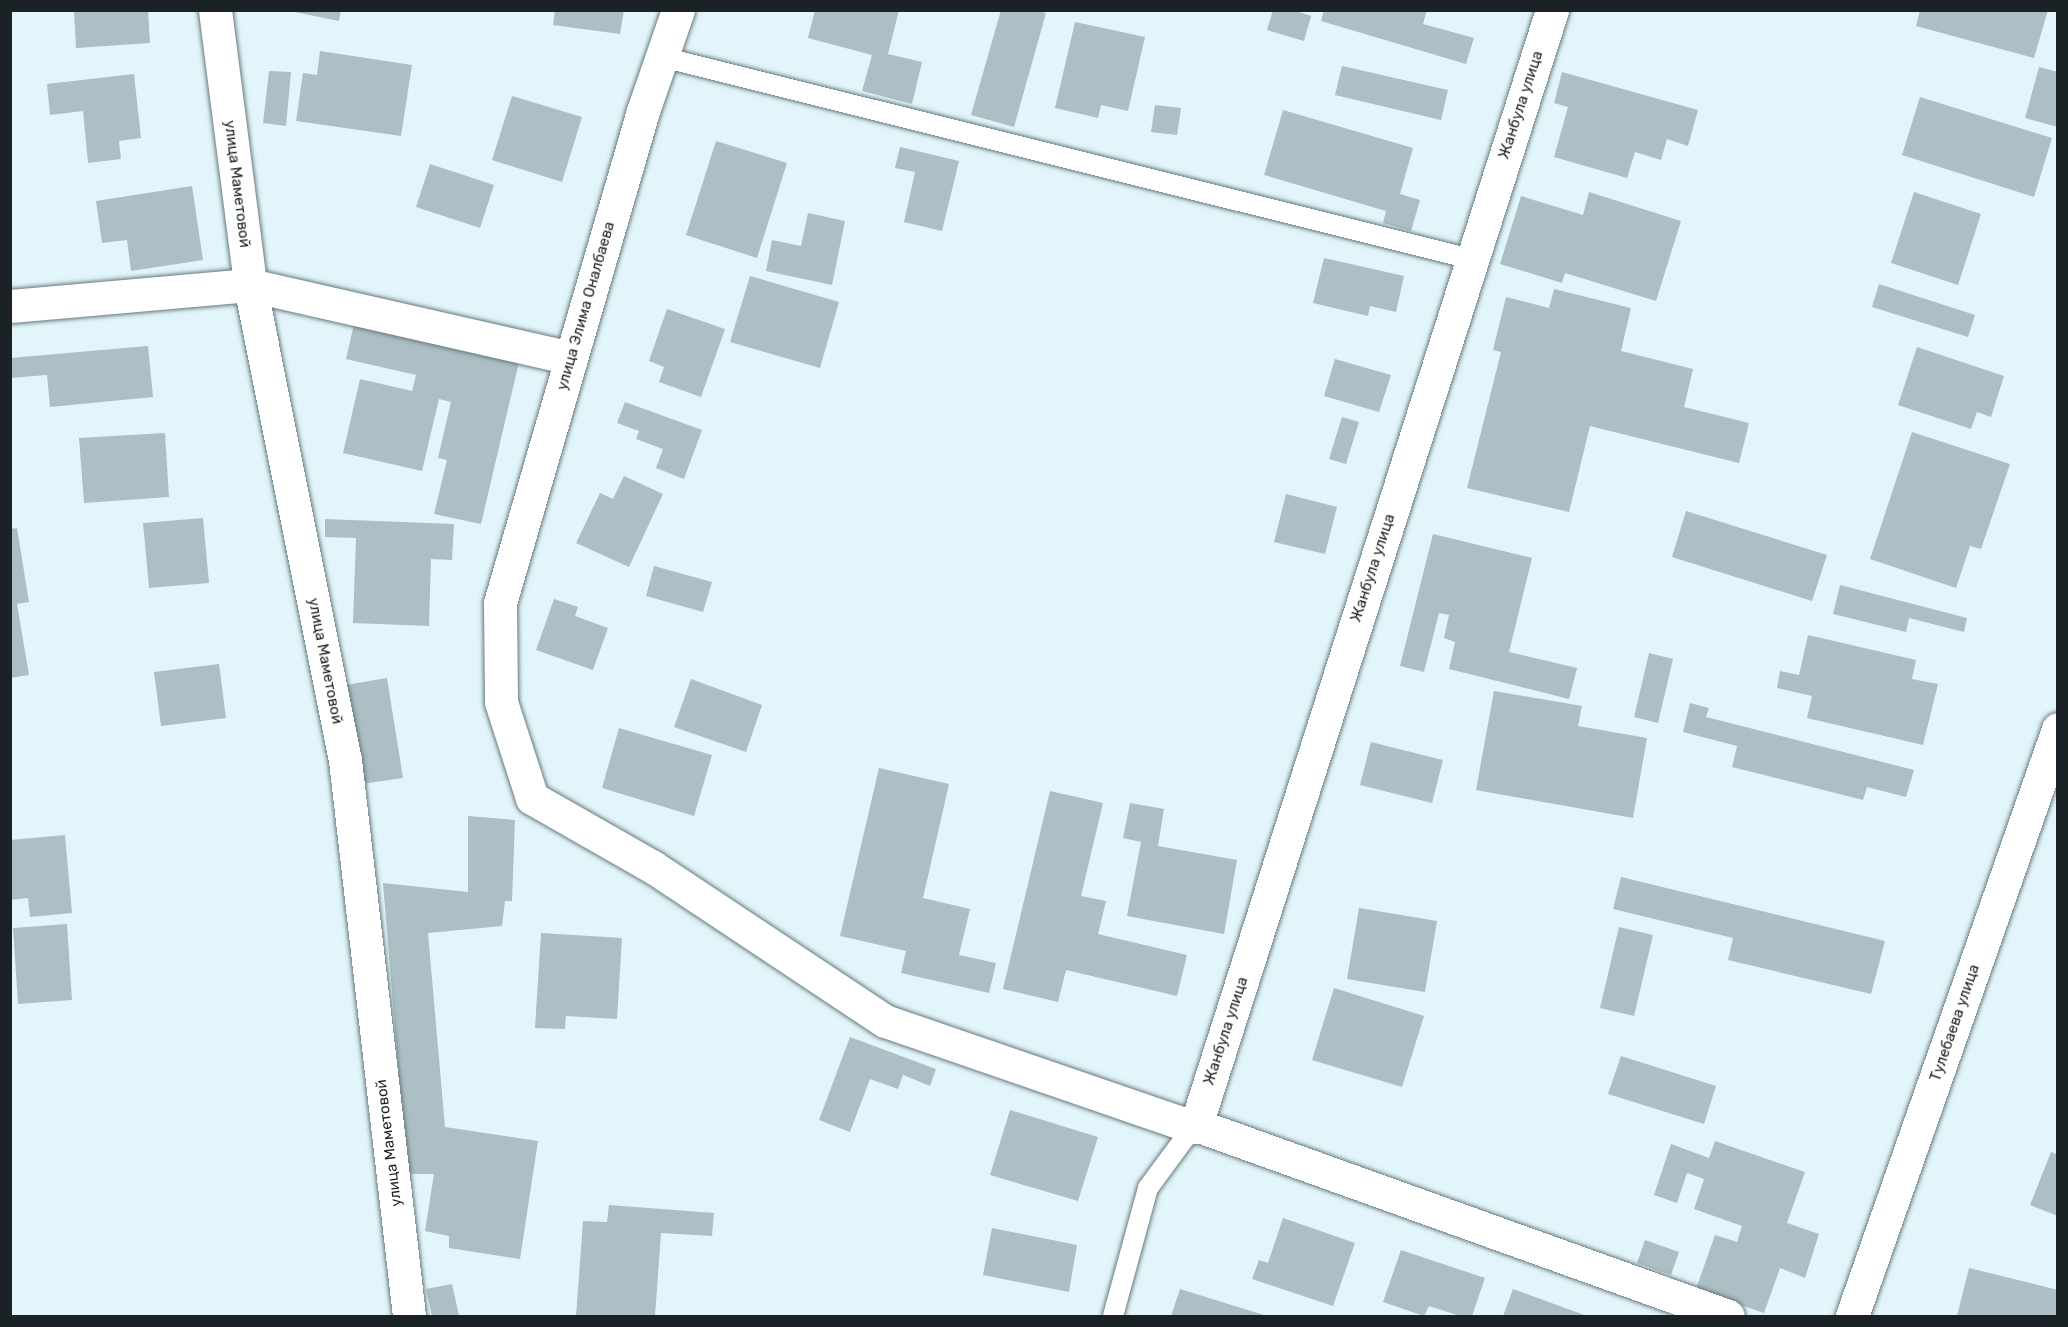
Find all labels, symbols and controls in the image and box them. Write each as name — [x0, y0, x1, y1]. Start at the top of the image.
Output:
street label: Жанбула улица — [1495, 49, 1547, 161]
street label: улица Маметовой — [220, 119, 254, 249]
street label: улица Элима Оналбаева — [553, 220, 619, 392]
street label: Жанбула улица — [1347, 512, 1399, 624]
street label: улица Маметовой — [304, 596, 346, 726]
street label: Тулебаева улица — [1927, 962, 1983, 1084]
street label: Жанбула улица — [1200, 975, 1252, 1087]
street label: улица Маметовой — [372, 1078, 406, 1208]

